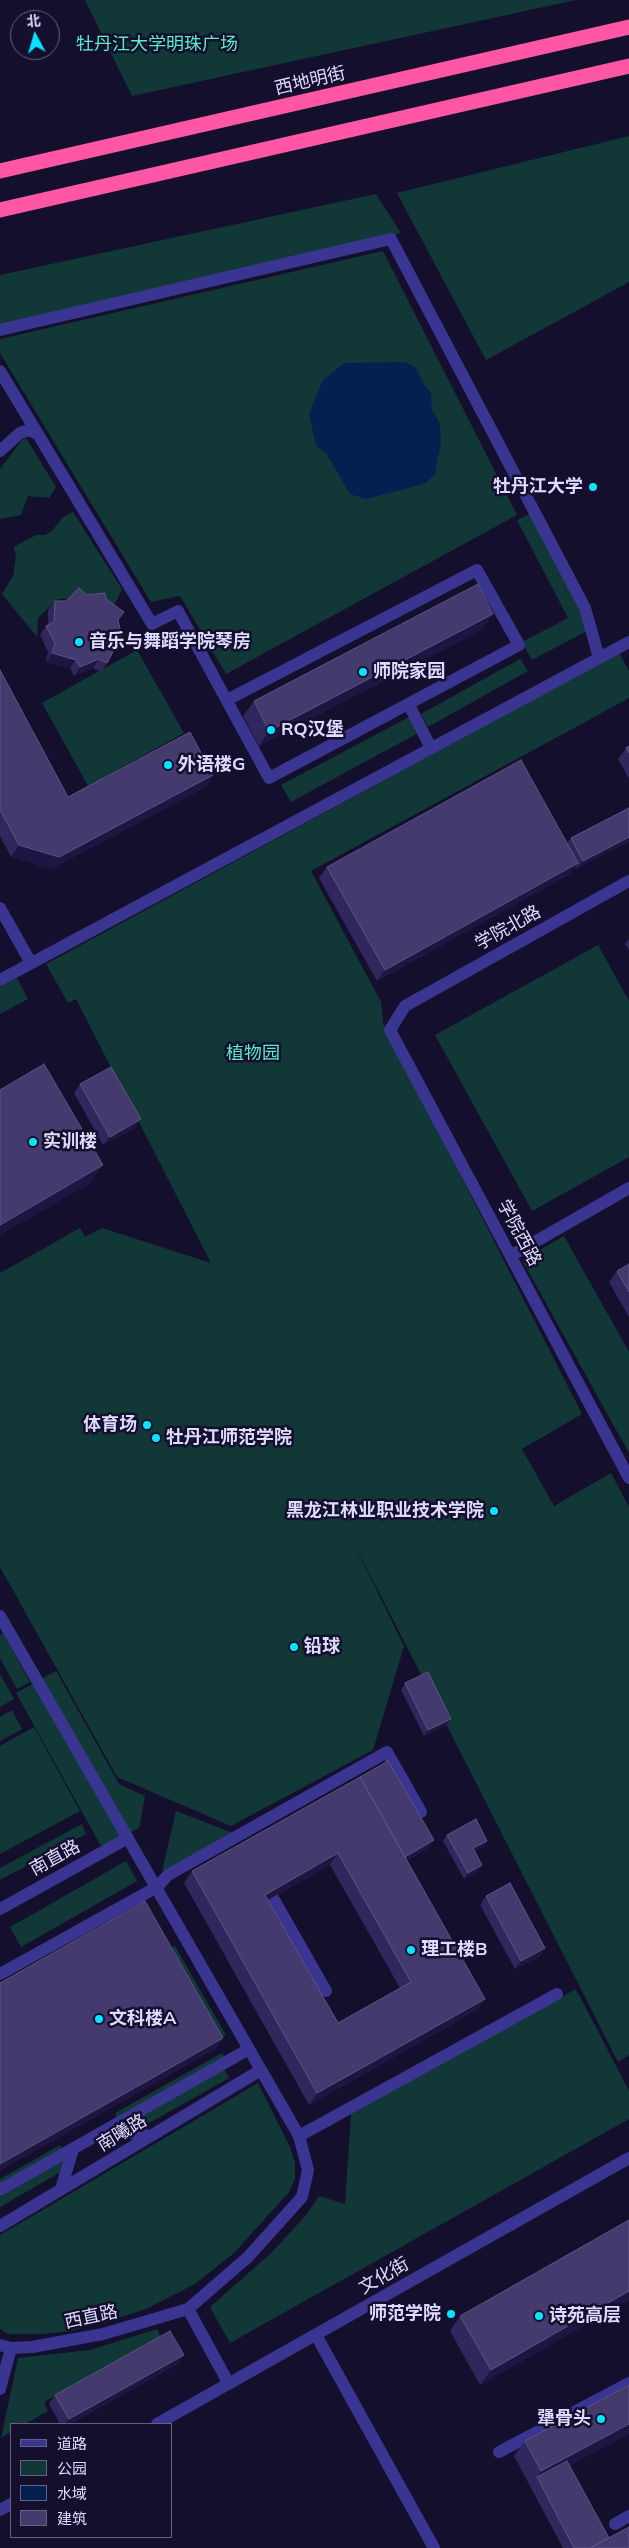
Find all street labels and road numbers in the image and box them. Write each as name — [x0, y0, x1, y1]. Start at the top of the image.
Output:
street label: 西地明街 — [272, 62, 348, 100]
street label: 学院北路 — [471, 901, 545, 955]
street label: 学院西路 — [493, 1196, 545, 1270]
street label: 南直路 — [26, 1835, 84, 1881]
street label: 南曦路 — [93, 2110, 151, 2156]
street label: 文化街 — [355, 2253, 413, 2299]
street label: 西直路 — [62, 2301, 120, 2333]

